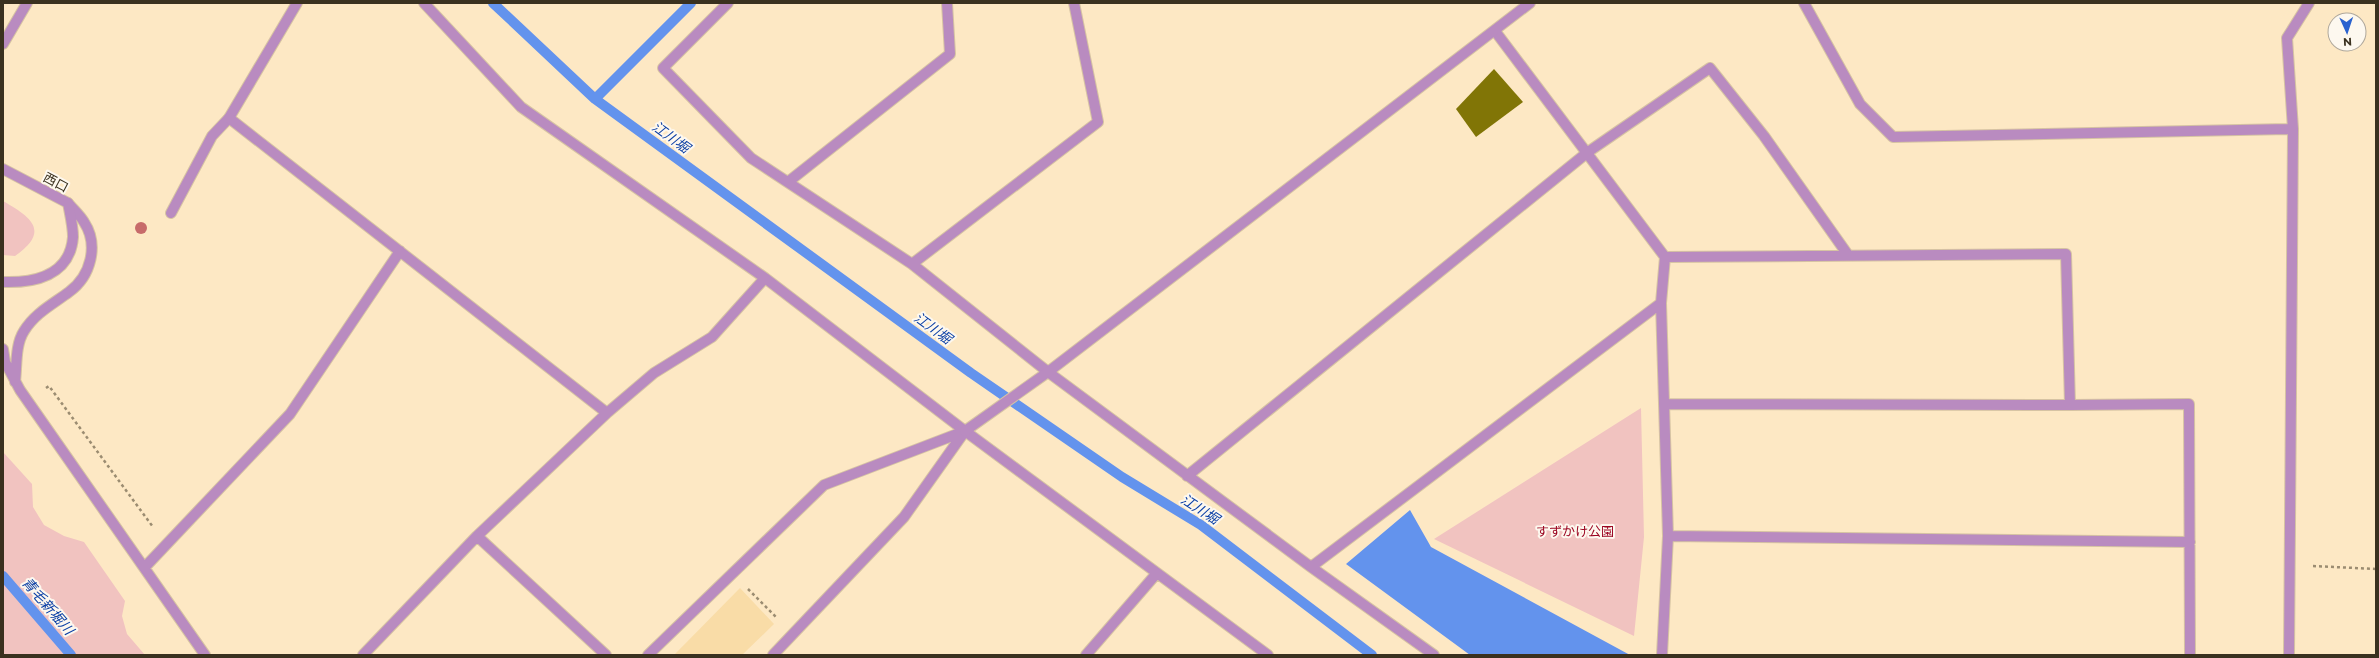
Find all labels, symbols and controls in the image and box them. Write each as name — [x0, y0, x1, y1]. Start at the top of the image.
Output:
north arrow — [2327, 12, 2367, 52]
text: N — [2343, 35, 2352, 49]
water label: 江川堀 — [649, 117, 695, 158]
street label: 西口 — [41, 169, 71, 195]
water label: 江川堀 — [911, 308, 957, 349]
water label: 江川堀 — [1177, 490, 1224, 529]
park label: すずかけ公園 — [1536, 523, 1614, 539]
water label: 青毛新堀川 — [18, 574, 79, 640]

